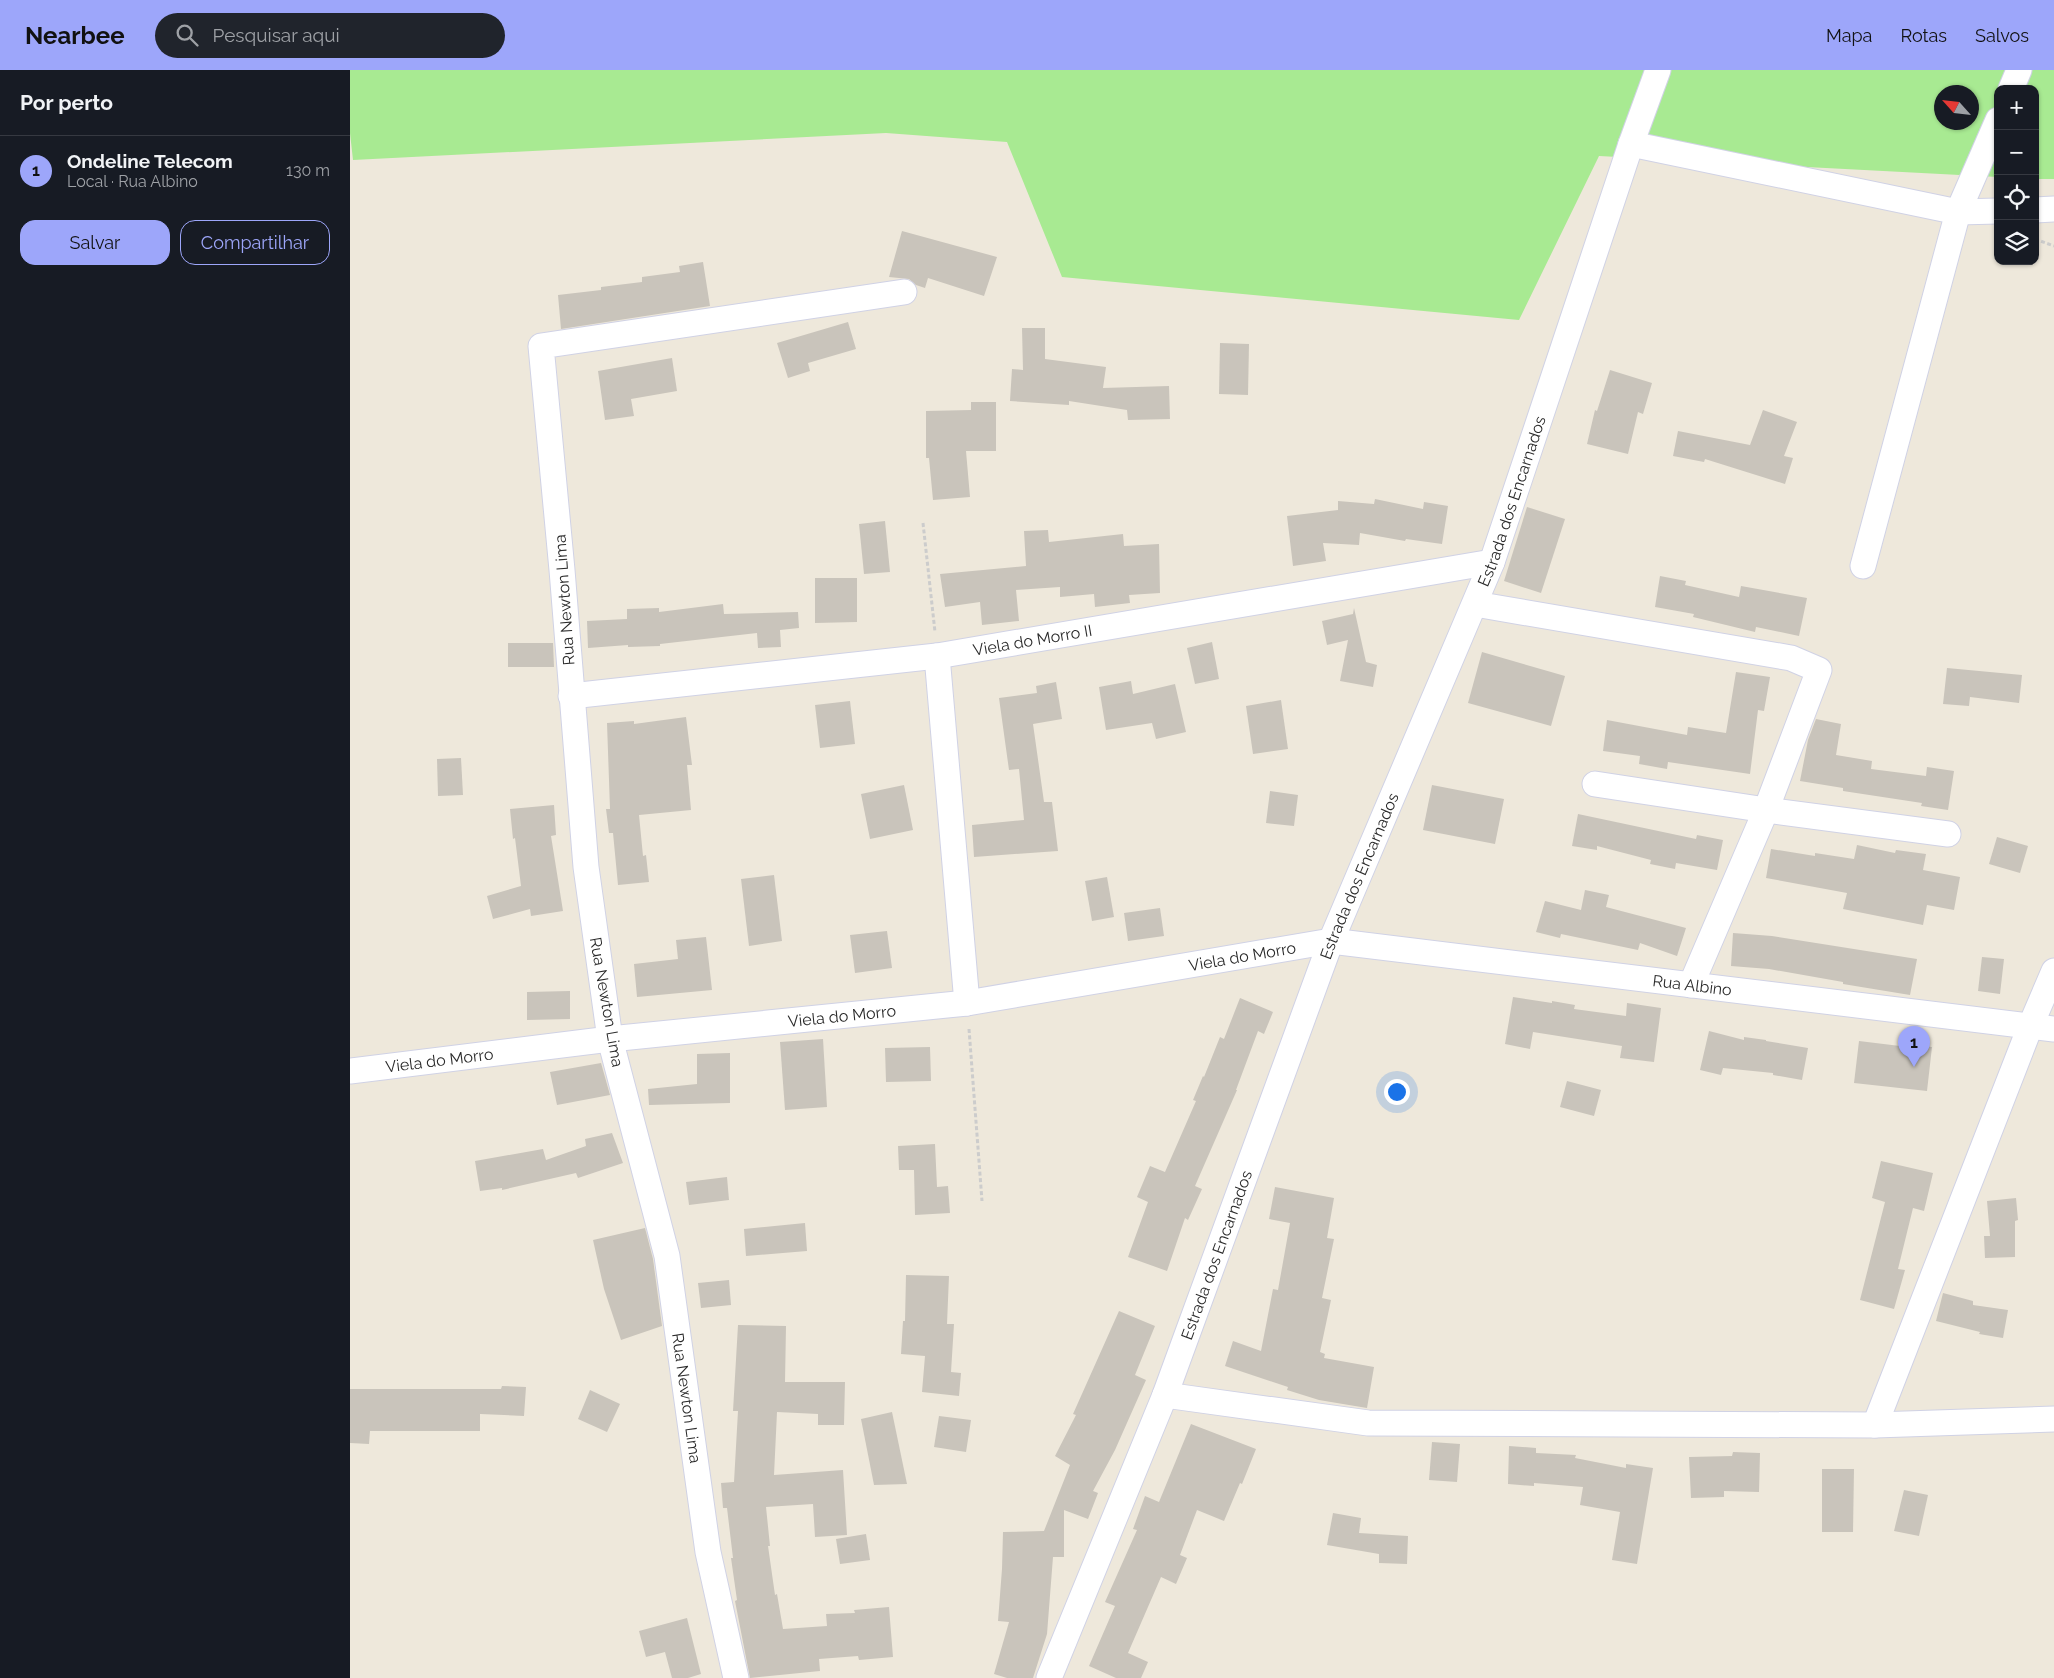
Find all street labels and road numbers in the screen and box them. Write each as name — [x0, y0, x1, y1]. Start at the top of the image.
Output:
street label: Estrada dos Encarnados — [1474, 413, 1550, 589]
street label: Rua Newton Lima — [550, 534, 579, 666]
street label: Viela do Morro II — [972, 621, 1094, 660]
street label: Estrada dos Encarnados — [1316, 790, 1403, 962]
street label: Rua Newton Lima — [586, 936, 627, 1068]
street label: Viela do Morro — [1187, 938, 1297, 975]
street label: Rua Albino — [1652, 971, 1733, 1000]
street label: Viela do Morro — [787, 1001, 897, 1031]
street label: Viela do Morro — [384, 1044, 494, 1077]
street label: Estrada dos Encarnados — [1177, 1168, 1256, 1342]
street label: Rua Newton Lima — [668, 1332, 705, 1464]

